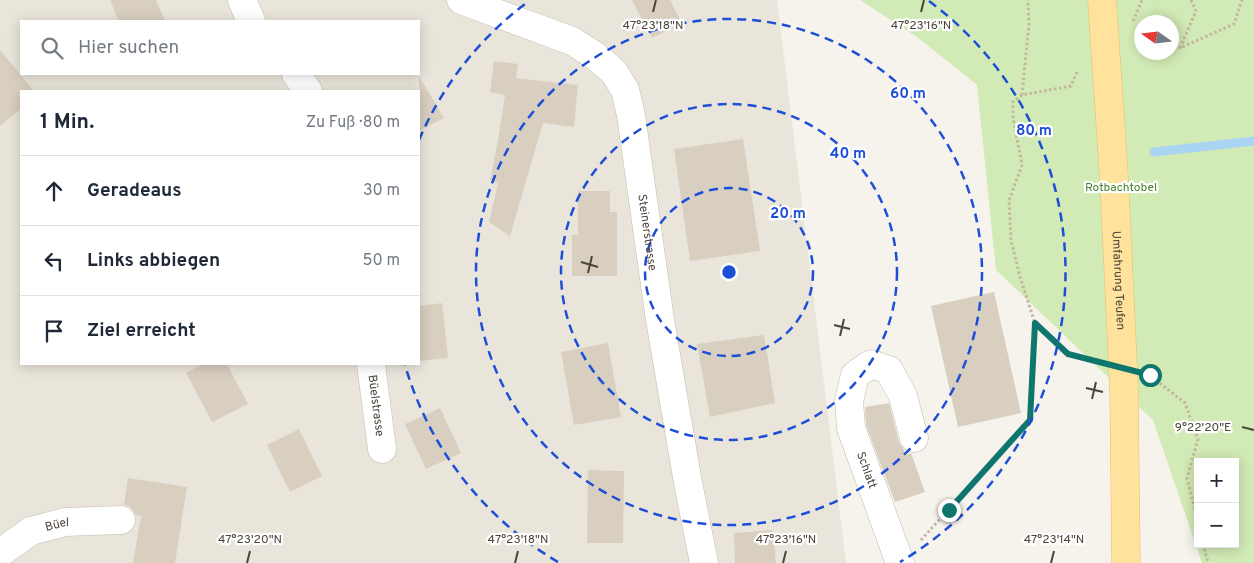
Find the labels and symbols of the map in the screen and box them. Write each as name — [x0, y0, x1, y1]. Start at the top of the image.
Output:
north arrow — [1134, 15, 1179, 60]
text: 47°23'18"N — [623, 18, 683, 34]
text: 47°23'16"N — [891, 18, 951, 34]
text: 60 m — [890, 85, 926, 104]
text: 80 m — [1016, 122, 1052, 141]
text: 40 m — [830, 145, 866, 164]
park label: Rotbachtobel — [1085, 180, 1157, 196]
street label: Steinerstrasse — [633, 193, 660, 272]
text: 20 m — [770, 205, 806, 224]
street label: Umfahrung Teufen — [1108, 231, 1128, 331]
centre of rings — [720, 263, 738, 281]
route start — [1139, 364, 1162, 387]
street label: Büelstrasse — [363, 374, 387, 438]
text: 9°22'20"E — [1175, 420, 1231, 436]
street label: Schlatt — [852, 450, 880, 491]
route end — [938, 499, 961, 522]
street label: Büel — [44, 515, 69, 536]
text: 47°23'20"N — [218, 532, 282, 548]
text: 47°23'18"N — [488, 532, 548, 548]
text: 47°23'16"N — [756, 532, 816, 548]
text: 47°23'14"N — [1024, 532, 1084, 548]

